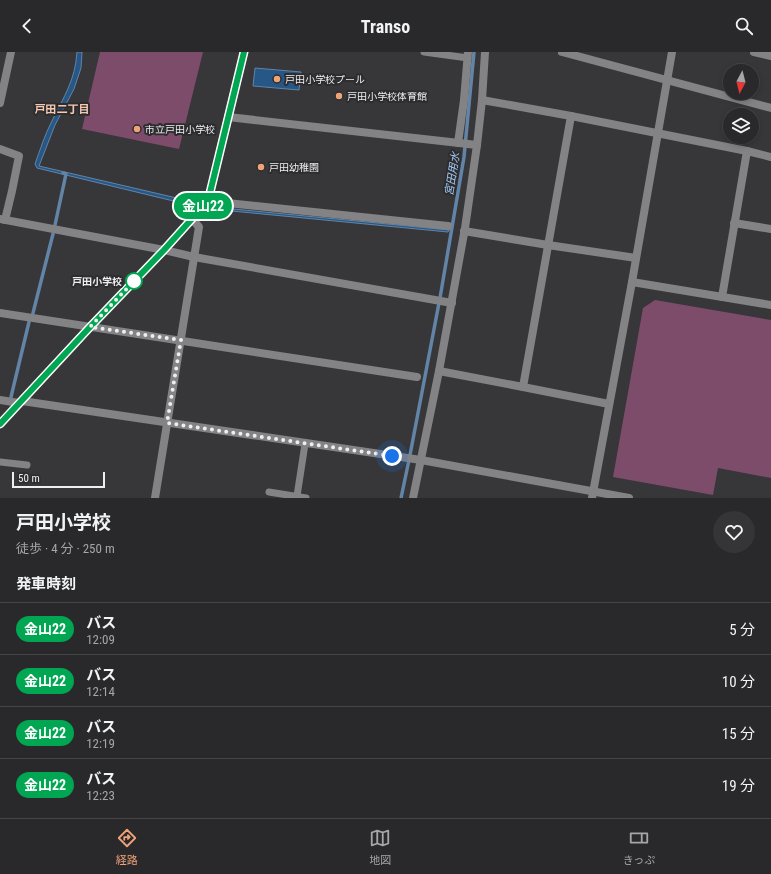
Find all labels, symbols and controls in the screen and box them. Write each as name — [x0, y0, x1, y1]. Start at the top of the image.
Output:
icon: back — [16, 15, 38, 37]
icon: search — [733, 15, 755, 37]
text: Transo — [361, 16, 410, 37]
north arrow — [723, 64, 759, 100]
map controls — [723, 64, 759, 144]
marker: 戸田小学校プール — [272, 74, 282, 84]
place label: 戸田小学校プール — [285, 74, 365, 85]
marker: 戸田小学校体育館 — [334, 91, 344, 101]
place label: 戸田小学校体育館 — [347, 91, 427, 102]
district label: 戸田二丁目 — [35, 103, 90, 116]
button: layers — [723, 108, 759, 144]
marker: 市立戸田小学校 — [132, 124, 142, 134]
place label: 市立戸田小学校 — [145, 124, 215, 135]
water label: 宮田用水 — [443, 150, 463, 197]
marker: 戸田幼稚園 — [256, 162, 266, 172]
place label: 戸田幼稚園 — [269, 162, 319, 173]
line badge: 金山22 — [175, 193, 231, 219]
text: 金山22 — [182, 198, 224, 214]
marker: 戸田小学校 — [125, 272, 143, 290]
place label: 戸田小学校 — [72, 276, 122, 287]
your location — [382, 446, 402, 466]
scale bar — [12, 470, 105, 489]
text: 50 m — [18, 472, 40, 485]
text: 戸田小学校 — [16, 511, 111, 534]
button: heart — [713, 511, 755, 553]
text: 徒歩 · 4 分 · 250 m — [16, 541, 115, 556]
text: 発車時刻 — [16, 575, 76, 593]
text: バス — [86, 614, 116, 632]
text: 金山22 — [24, 621, 66, 637]
text: 5 分 — [729, 621, 755, 639]
text: 12:09 — [86, 632, 115, 647]
text: バス — [86, 666, 116, 684]
text: 金山22 — [24, 673, 66, 689]
text: 10 分 — [722, 673, 755, 691]
text: 12:14 — [86, 684, 115, 699]
text: バス — [86, 718, 116, 736]
text: 金山22 — [24, 725, 66, 741]
text: 15 分 — [722, 725, 755, 743]
text: 12:19 — [86, 736, 115, 751]
text: バス — [86, 770, 116, 788]
text: 金山22 — [24, 777, 66, 793]
text: 19 分 — [722, 777, 755, 795]
text: 12:23 — [86, 788, 115, 803]
tab: 経路 — [116, 827, 138, 867]
tab: 地図 — [369, 827, 391, 867]
tab: きっぷ — [623, 827, 655, 867]

